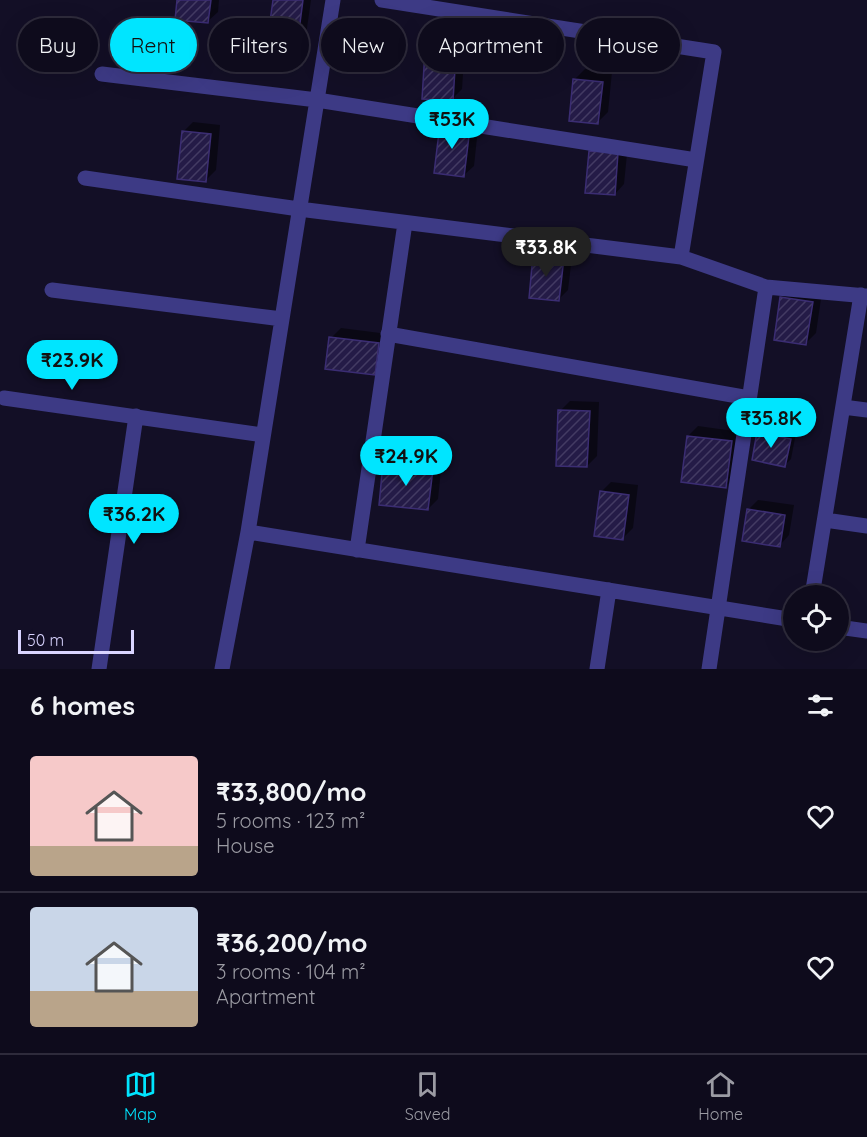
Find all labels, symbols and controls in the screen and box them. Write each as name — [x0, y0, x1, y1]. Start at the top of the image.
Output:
chip: Buy — [18, 18, 98, 72]
chip: Rent — [110, 18, 197, 72]
chip: Filters — [209, 18, 309, 72]
chip: New — [321, 18, 406, 72]
chip: Apartment — [418, 18, 564, 72]
chip: House — [576, 18, 680, 72]
pin: ₹53K — [416, 99, 488, 150]
text: ₹53K — [429, 106, 475, 131]
pin: ₹33.8K — [497, 227, 595, 278]
text: ₹33.8K — [515, 234, 577, 259]
pin: ₹23.9K — [23, 340, 121, 391]
text: ₹23.9K — [41, 347, 103, 372]
pin: ₹35.8K — [722, 398, 820, 449]
text: ₹35.8K — [740, 405, 802, 430]
pin: ₹24.9K — [357, 436, 455, 487]
text: ₹24.9K — [374, 443, 438, 468]
pin: ₹36.2K — [85, 494, 183, 545]
text: ₹36.2K — [103, 501, 165, 526]
map controls — [783, 585, 849, 651]
button: locate — [783, 585, 849, 651]
scale bar — [18, 627, 134, 654]
text: 50 m — [27, 630, 64, 650]
text: 6 homes — [30, 689, 135, 722]
icon: filters — [804, 689, 837, 722]
text: ₹33,800/mo — [216, 775, 367, 808]
icon: home — [78, 780, 150, 852]
icon: heart — [804, 800, 837, 833]
text: 5 rooms · 123 m² — [216, 808, 365, 833]
text: House — [216, 833, 275, 858]
text: ₹36,200/mo — [216, 926, 368, 959]
icon: home — [78, 931, 150, 1003]
icon: heart — [804, 951, 837, 984]
text: 3 rooms · 104 m² — [216, 959, 366, 984]
text: Apartment — [216, 984, 316, 1009]
tab: Map — [124, 1068, 157, 1124]
tab: Saved — [405, 1068, 450, 1124]
tab: Home — [698, 1068, 743, 1124]

